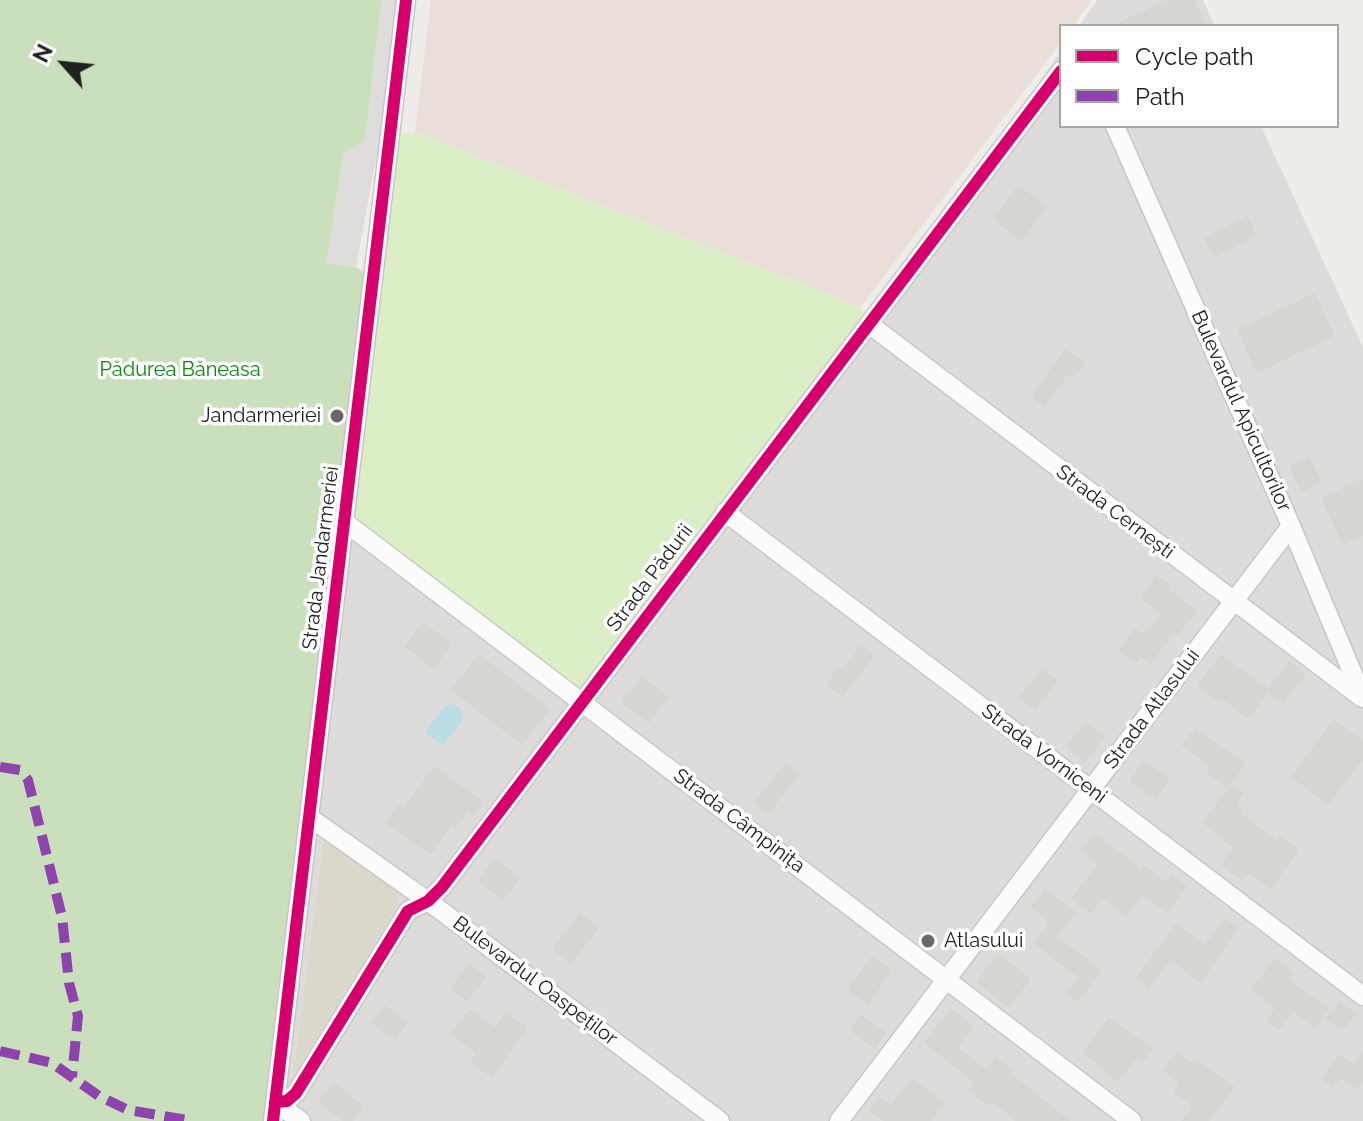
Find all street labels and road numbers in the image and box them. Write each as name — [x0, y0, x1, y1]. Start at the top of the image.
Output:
street label: Bulevardul Apicultorilor — [1186, 307, 1296, 515]
street label: Strada Cernești — [1051, 460, 1179, 564]
street label: Strada Jandarmeriei — [298, 465, 344, 651]
street label: Strada Pădurii — [602, 520, 698, 636]
street label: Strada Atlasului — [1099, 644, 1205, 774]
street label: Strada Vorniceni — [977, 699, 1111, 809]
street label: Strada Câmpinița — [669, 764, 809, 878]
street label: Bulevardul Oaspeților — [448, 911, 622, 1051]

